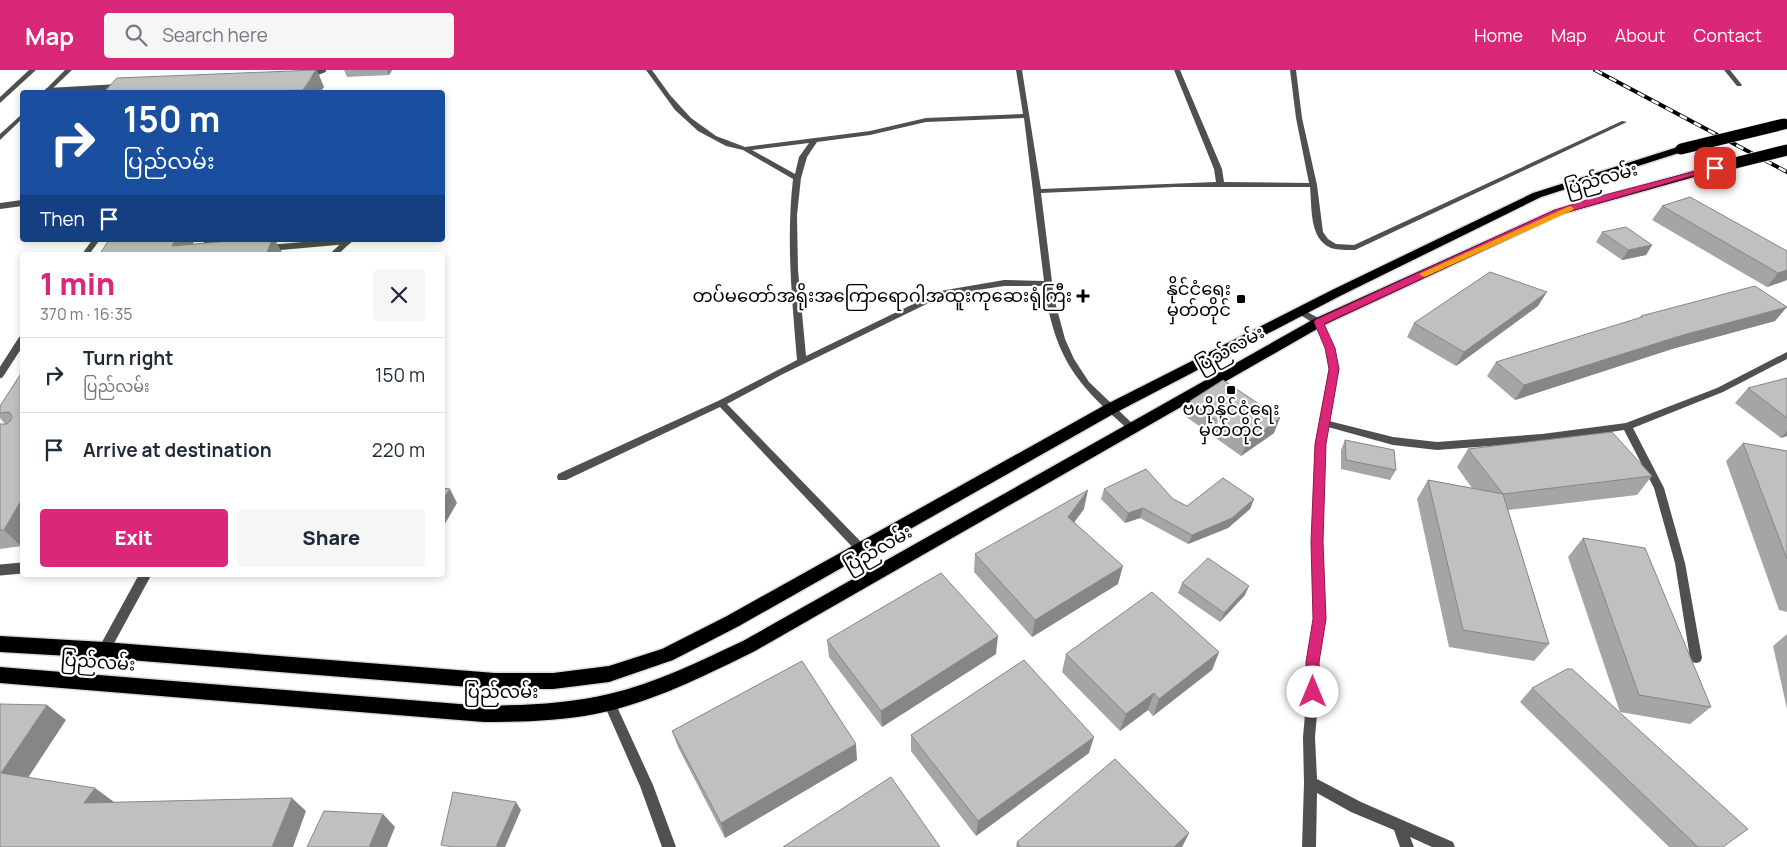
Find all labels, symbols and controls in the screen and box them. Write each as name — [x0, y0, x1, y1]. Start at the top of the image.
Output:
search box — [104, 13, 454, 58]
text: Map — [25, 19, 74, 52]
icon: search — [122, 21, 150, 49]
text: Search here — [162, 22, 268, 48]
text: Home — [1474, 23, 1523, 47]
text: Map — [1551, 23, 1587, 47]
text: About — [1615, 23, 1665, 47]
text: Contact — [1693, 23, 1762, 47]
text: 150 m — [123, 95, 220, 143]
icon: right — [40, 110, 105, 175]
text: ပြည်လမ်း — [123, 146, 215, 176]
pin — [1694, 147, 1736, 189]
icon: arrive — [1701, 154, 1729, 182]
street label: ပြည်လမ်း — [1561, 156, 1641, 204]
icon: arrive — [95, 205, 123, 233]
text: Then — [40, 206, 85, 232]
text: 1 min — [40, 263, 115, 304]
button: close — [373, 269, 425, 321]
place label: နိုင်ငံရေး မှတ်တိုင် — [1167, 275, 1231, 325]
place label: တပ်မတော်အရိုးအကြောရောဂါအထူးကုဆေးရုံကြီး — [692, 282, 1072, 311]
marker: တပ်မတော်အရိုးအကြောရောဂါအထူးကုဆေးရုံကြီး — [1076, 289, 1090, 303]
marker: နိုင်ငံရေး မှတ်တိုင် — [1235, 293, 1247, 305]
text: 370 m · 16:35 — [40, 303, 132, 325]
street label: ပြည်လမ်း — [1191, 319, 1270, 380]
text: Turn right — [83, 345, 173, 371]
icon: right — [40, 361, 68, 389]
text: 150 m — [375, 362, 425, 388]
text: ပြည်လမ်း — [83, 375, 150, 397]
marker: ဗဟိုနိုင်ငံရေး မှတ်တိုင် — [1225, 384, 1237, 396]
place label: ဗဟိုနိုင်ငံရေး မှတ်တိုင် — [1183, 395, 1279, 445]
icon: arrive — [40, 436, 68, 464]
text: Arrive at destination — [83, 437, 272, 463]
text: 220 m — [372, 437, 425, 463]
button: Exit — [40, 509, 228, 567]
button: Share — [238, 509, 425, 567]
street label: ပြည်လမ်း — [839, 519, 918, 581]
street label: ပြည်လမ်း — [60, 646, 136, 680]
position arrow — [1286, 665, 1338, 717]
street label: ပြည်လမ်း — [464, 679, 538, 707]

